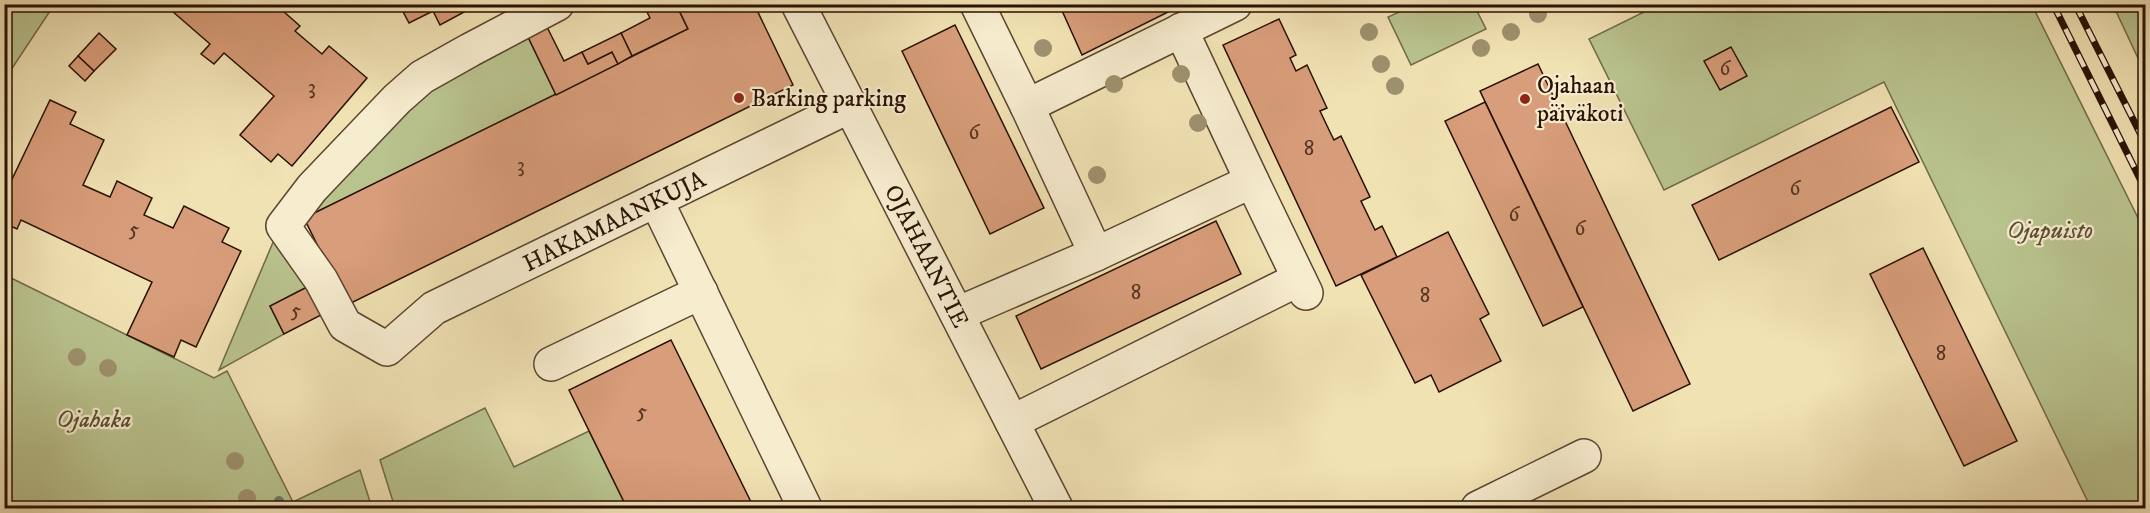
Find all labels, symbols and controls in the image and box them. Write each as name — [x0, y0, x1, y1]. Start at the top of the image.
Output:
house number: 6 — [1720, 56, 1732, 82]
place label: Ojahaan päiväkoti — [1536, 71, 1623, 129]
house number: 3 — [308, 75, 316, 101]
place label: Barking parking — [751, 84, 906, 114]
marker: Barking parking — [732, 91, 746, 105]
marker: Ojahaan päiväkoti — [1518, 92, 1532, 106]
house number: 6 — [969, 120, 981, 146]
house number: 8 — [1304, 136, 1314, 162]
house number: 3 — [517, 153, 525, 179]
street label: HAKAMAANKUJA — [518, 164, 711, 279]
house number: 6 — [1790, 176, 1802, 202]
street label: OJAHAANTIE — [877, 180, 975, 333]
house number: 6 — [1509, 202, 1521, 228]
house number: 6 — [1575, 216, 1587, 242]
park label: Ojapuisto — [2007, 216, 2093, 246]
house number: 5 — [129, 217, 139, 243]
house number: 8 — [1131, 280, 1141, 306]
house number: 8 — [1420, 283, 1430, 309]
house number: 5 — [291, 298, 301, 324]
house number: 8 — [1936, 341, 1946, 367]
house number: 5 — [637, 399, 647, 425]
park label: Ojahaka — [57, 405, 131, 435]

